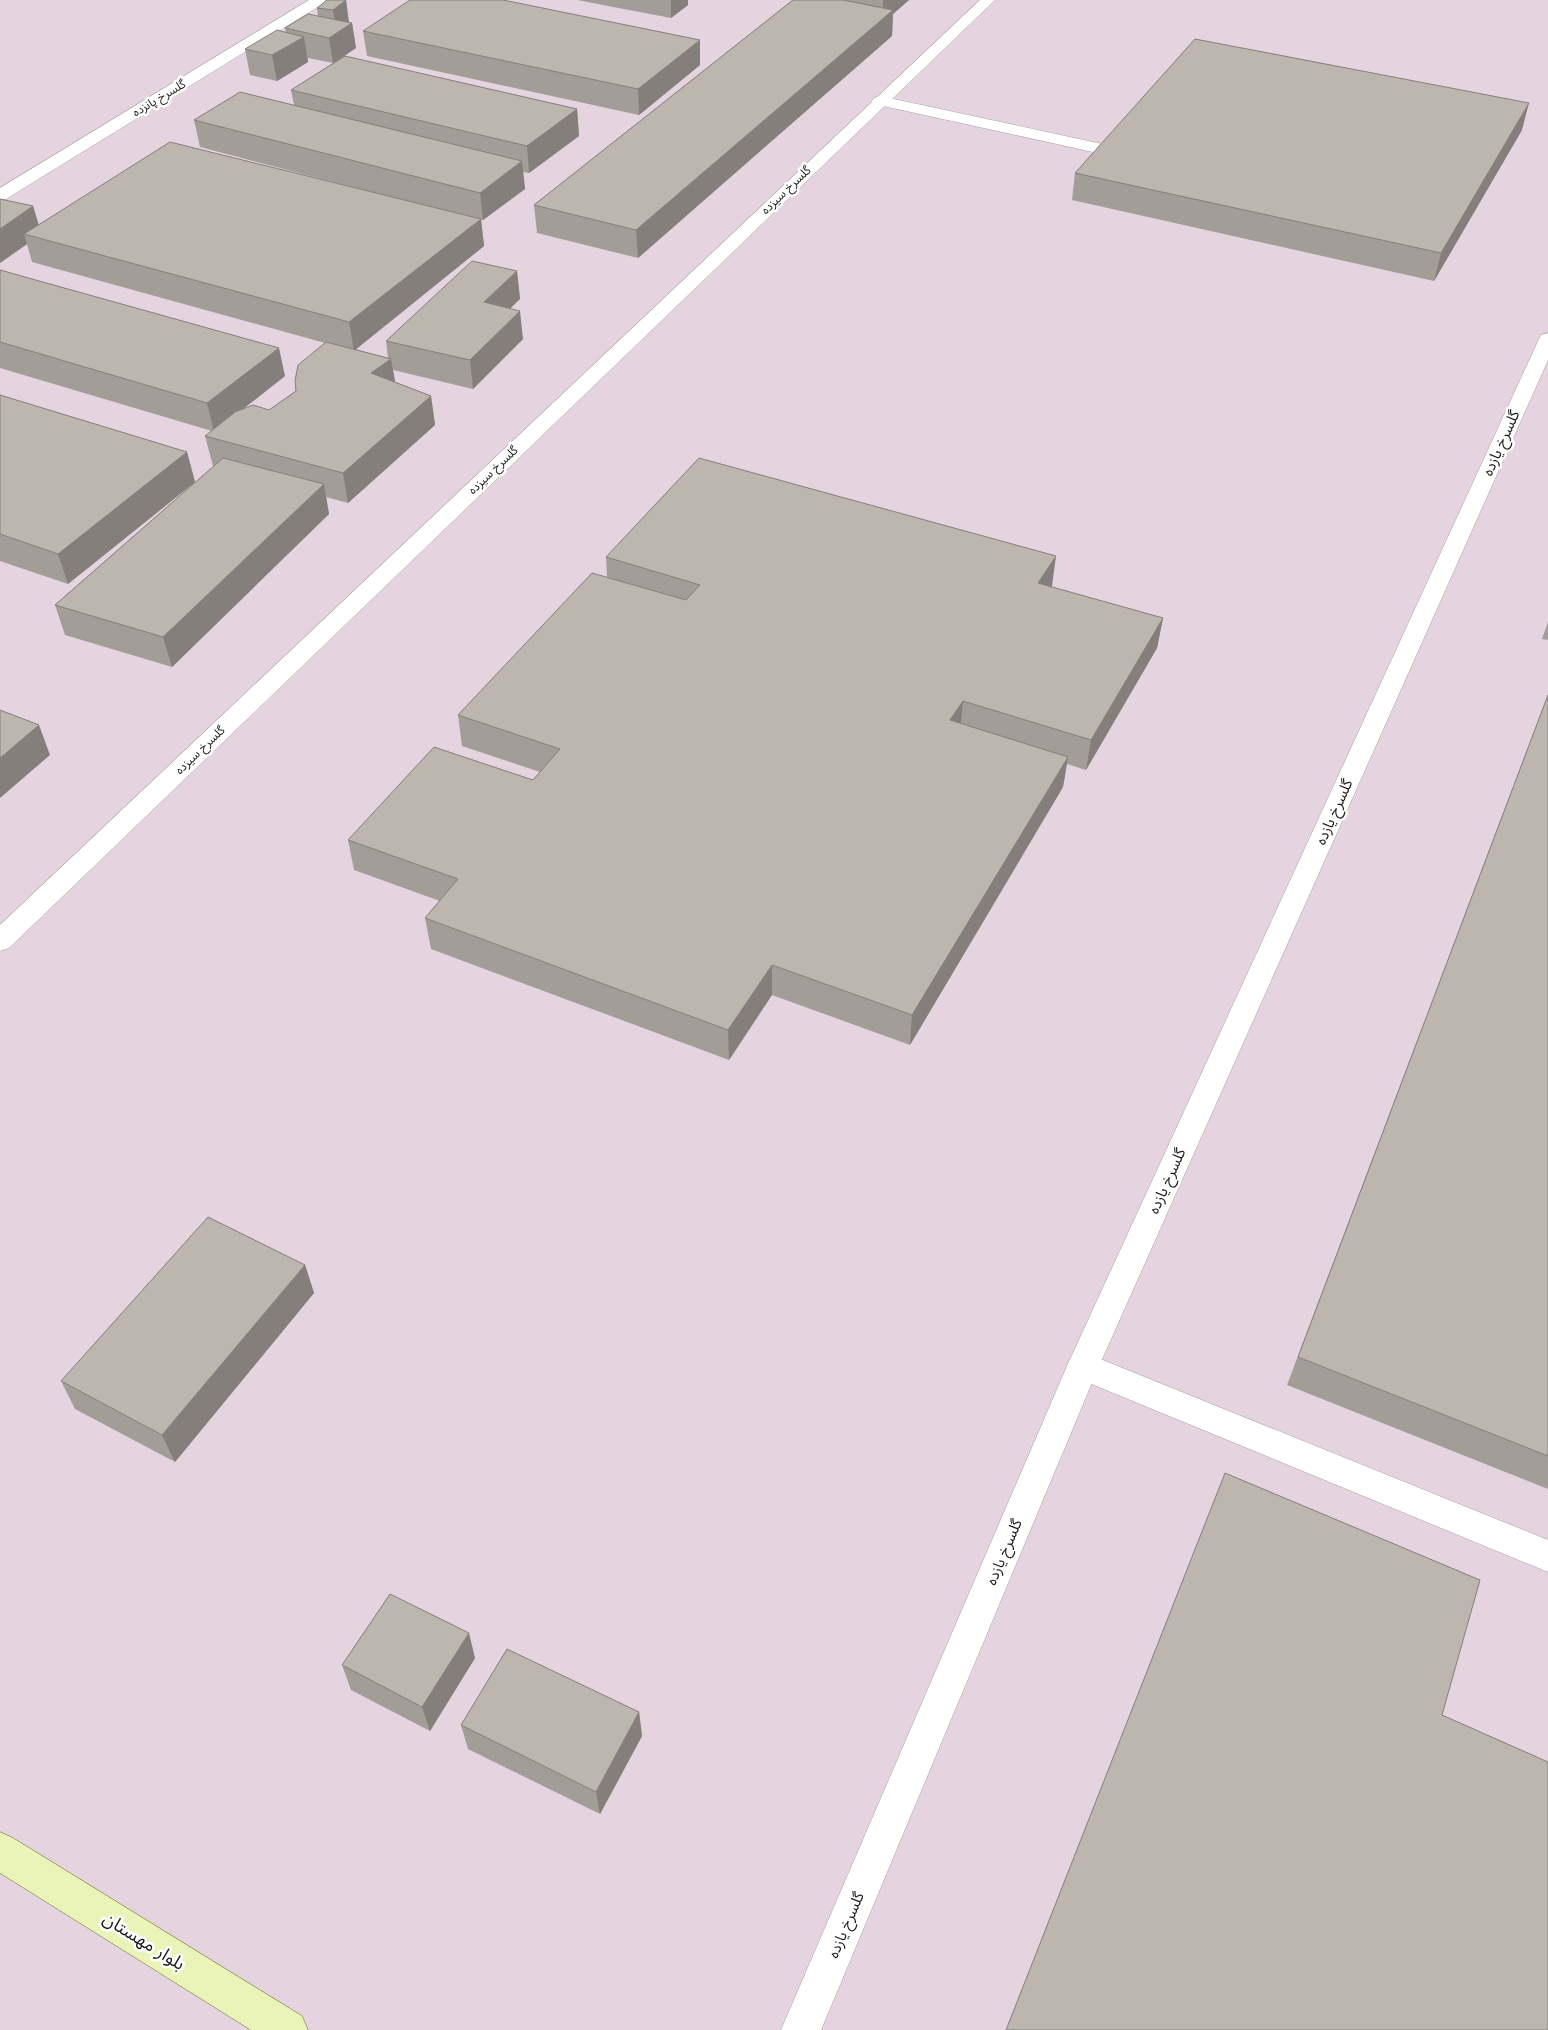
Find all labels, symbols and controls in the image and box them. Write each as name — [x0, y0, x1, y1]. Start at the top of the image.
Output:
street label: گلسرخ پانزده — [129, 74, 190, 121]
street label: گلسرخ سیزده — [757, 161, 816, 218]
street label: گلسرخ یازده — [1477, 406, 1527, 480]
street label: گلسرخ سیزده — [464, 441, 523, 498]
street label: گلسرخ سیزده — [171, 721, 230, 778]
street label: گلسرخ یازده — [1310, 775, 1360, 849]
street label: گلسرخ یازده — [1143, 1144, 1193, 1218]
street label: گلسرخ یازده — [980, 1515, 1029, 1589]
street label: گلسرخ یازده — [822, 1888, 871, 1962]
street label: بلوار مهستان — [99, 1905, 190, 1975]

